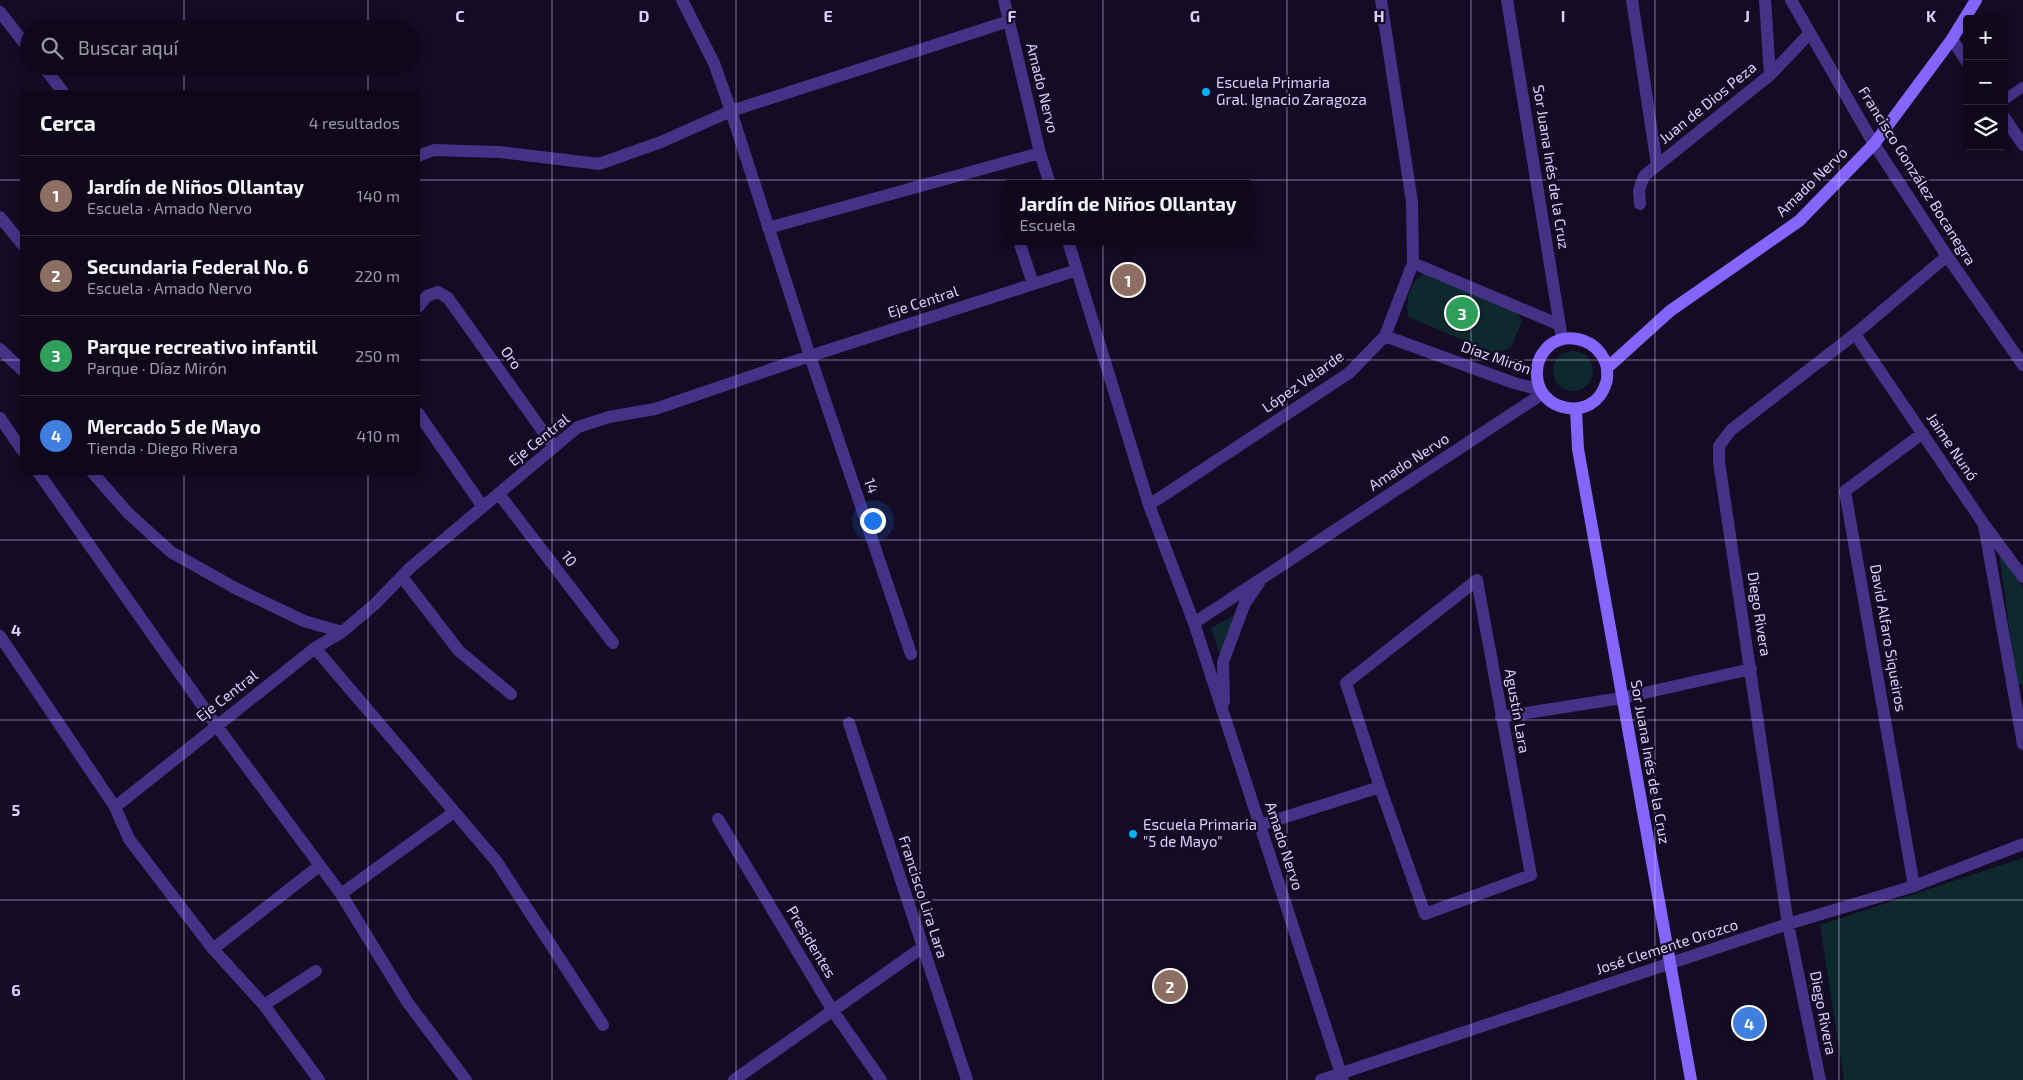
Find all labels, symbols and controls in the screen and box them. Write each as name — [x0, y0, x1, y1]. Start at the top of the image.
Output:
text: C — [455, 6, 465, 25]
text: D — [639, 6, 650, 25]
text: E — [823, 6, 833, 25]
text: F — [1008, 6, 1017, 25]
text: G — [1190, 6, 1200, 25]
text: H — [1373, 6, 1385, 25]
text: I — [1561, 6, 1565, 25]
text: J — [1744, 6, 1750, 25]
text: K — [1926, 6, 1937, 25]
map controls — [1963, 15, 2008, 150]
button: + — [1963, 15, 2008, 60]
search box — [20, 20, 420, 75]
icon: search — [38, 34, 66, 62]
text: Buscar aquí — [78, 36, 178, 59]
street label: Amado Nervo — [1023, 41, 1063, 135]
street label: Juan de Dios Peza — [1655, 58, 1760, 147]
button: − — [1963, 60, 2008, 105]
place label: Escuela Primaria Gral. Ignacio Zaragoza — [1216, 73, 1367, 108]
street label: Sor Juana Inés de la Cruz — [1530, 83, 1574, 250]
street label: Francisco González Bocanegra — [1855, 83, 1980, 268]
marker: Escuela Primaria Gral. Ignacio Zaragoza — [1200, 86, 1212, 98]
button: layers — [1963, 105, 2008, 150]
text: Cerca — [40, 110, 96, 135]
text: 4 resultados — [309, 113, 400, 132]
street label: Amado Nervo — [1772, 143, 1851, 220]
text: Jardín de Niños Ollantay — [87, 175, 304, 198]
popup — [1003, 180, 1253, 245]
text: 1 — [53, 186, 59, 205]
text: 140 m — [357, 186, 400, 205]
text: Jardín de Niños Ollantay — [1019, 192, 1237, 215]
text: Escuela · Amado Nervo — [87, 198, 252, 217]
text: Escuela — [1019, 215, 1076, 234]
text: Secundaria Federal No. 6 — [87, 255, 308, 278]
pin: 1 — [1112, 261, 1144, 299]
text: 2 — [51, 266, 61, 285]
text: 220 m — [355, 266, 400, 285]
text: Escuela · Amado Nervo — [87, 278, 252, 297]
street label: Eje Central — [885, 281, 961, 322]
pin: 3 — [1446, 294, 1478, 332]
text: Parque recreativo infantil — [87, 335, 317, 358]
street label: Díaz Mirón — [1459, 337, 1534, 377]
street label: Oro — [497, 342, 526, 373]
text: 3 — [51, 346, 61, 365]
text: 250 m — [355, 346, 400, 365]
street label: López Velarde — [1258, 346, 1347, 416]
text: Parque · Díaz Mirón — [87, 358, 227, 377]
street label: Eje Central — [504, 409, 574, 470]
street label: Jaime Nunó — [1924, 409, 1982, 484]
text: Mercado 5 de Mayo — [87, 415, 261, 438]
text: 4 — [51, 426, 61, 445]
text: 410 m — [357, 426, 400, 445]
street label: Amado Nervo — [1365, 429, 1452, 494]
text: Tienda · Diego Rivera — [87, 438, 238, 457]
street label: 14 — [861, 476, 883, 496]
your location — [860, 508, 886, 534]
street label: 10 — [558, 547, 582, 570]
street label: David Alfaro Siqueiros — [1867, 563, 1911, 713]
street label: Diego Rivera — [1744, 570, 1776, 657]
text: 4 — [11, 620, 21, 639]
street label: Eje Central — [192, 665, 262, 726]
street label: Agustín Lara — [1502, 667, 1534, 755]
street label: Sor Juana Inés de la Cruz — [1628, 678, 1674, 845]
street label: Amado Nervo — [1262, 799, 1308, 892]
text: 5 — [12, 800, 21, 819]
place label: Escuela Primaria "5 de Mayo" — [1143, 815, 1257, 850]
marker: Escuela Primaria "5 de Mayo" — [1127, 828, 1139, 840]
street label: Francisco Lira Lara — [896, 833, 952, 960]
street label: Presidentes — [783, 902, 840, 981]
street label: José Clemente Orozco — [1593, 915, 1740, 978]
pin: 2 — [1154, 967, 1186, 1005]
street label: Diego Rivera — [1807, 969, 1841, 1056]
text: 6 — [11, 980, 21, 999]
pin: 4 — [1733, 1004, 1765, 1042]

